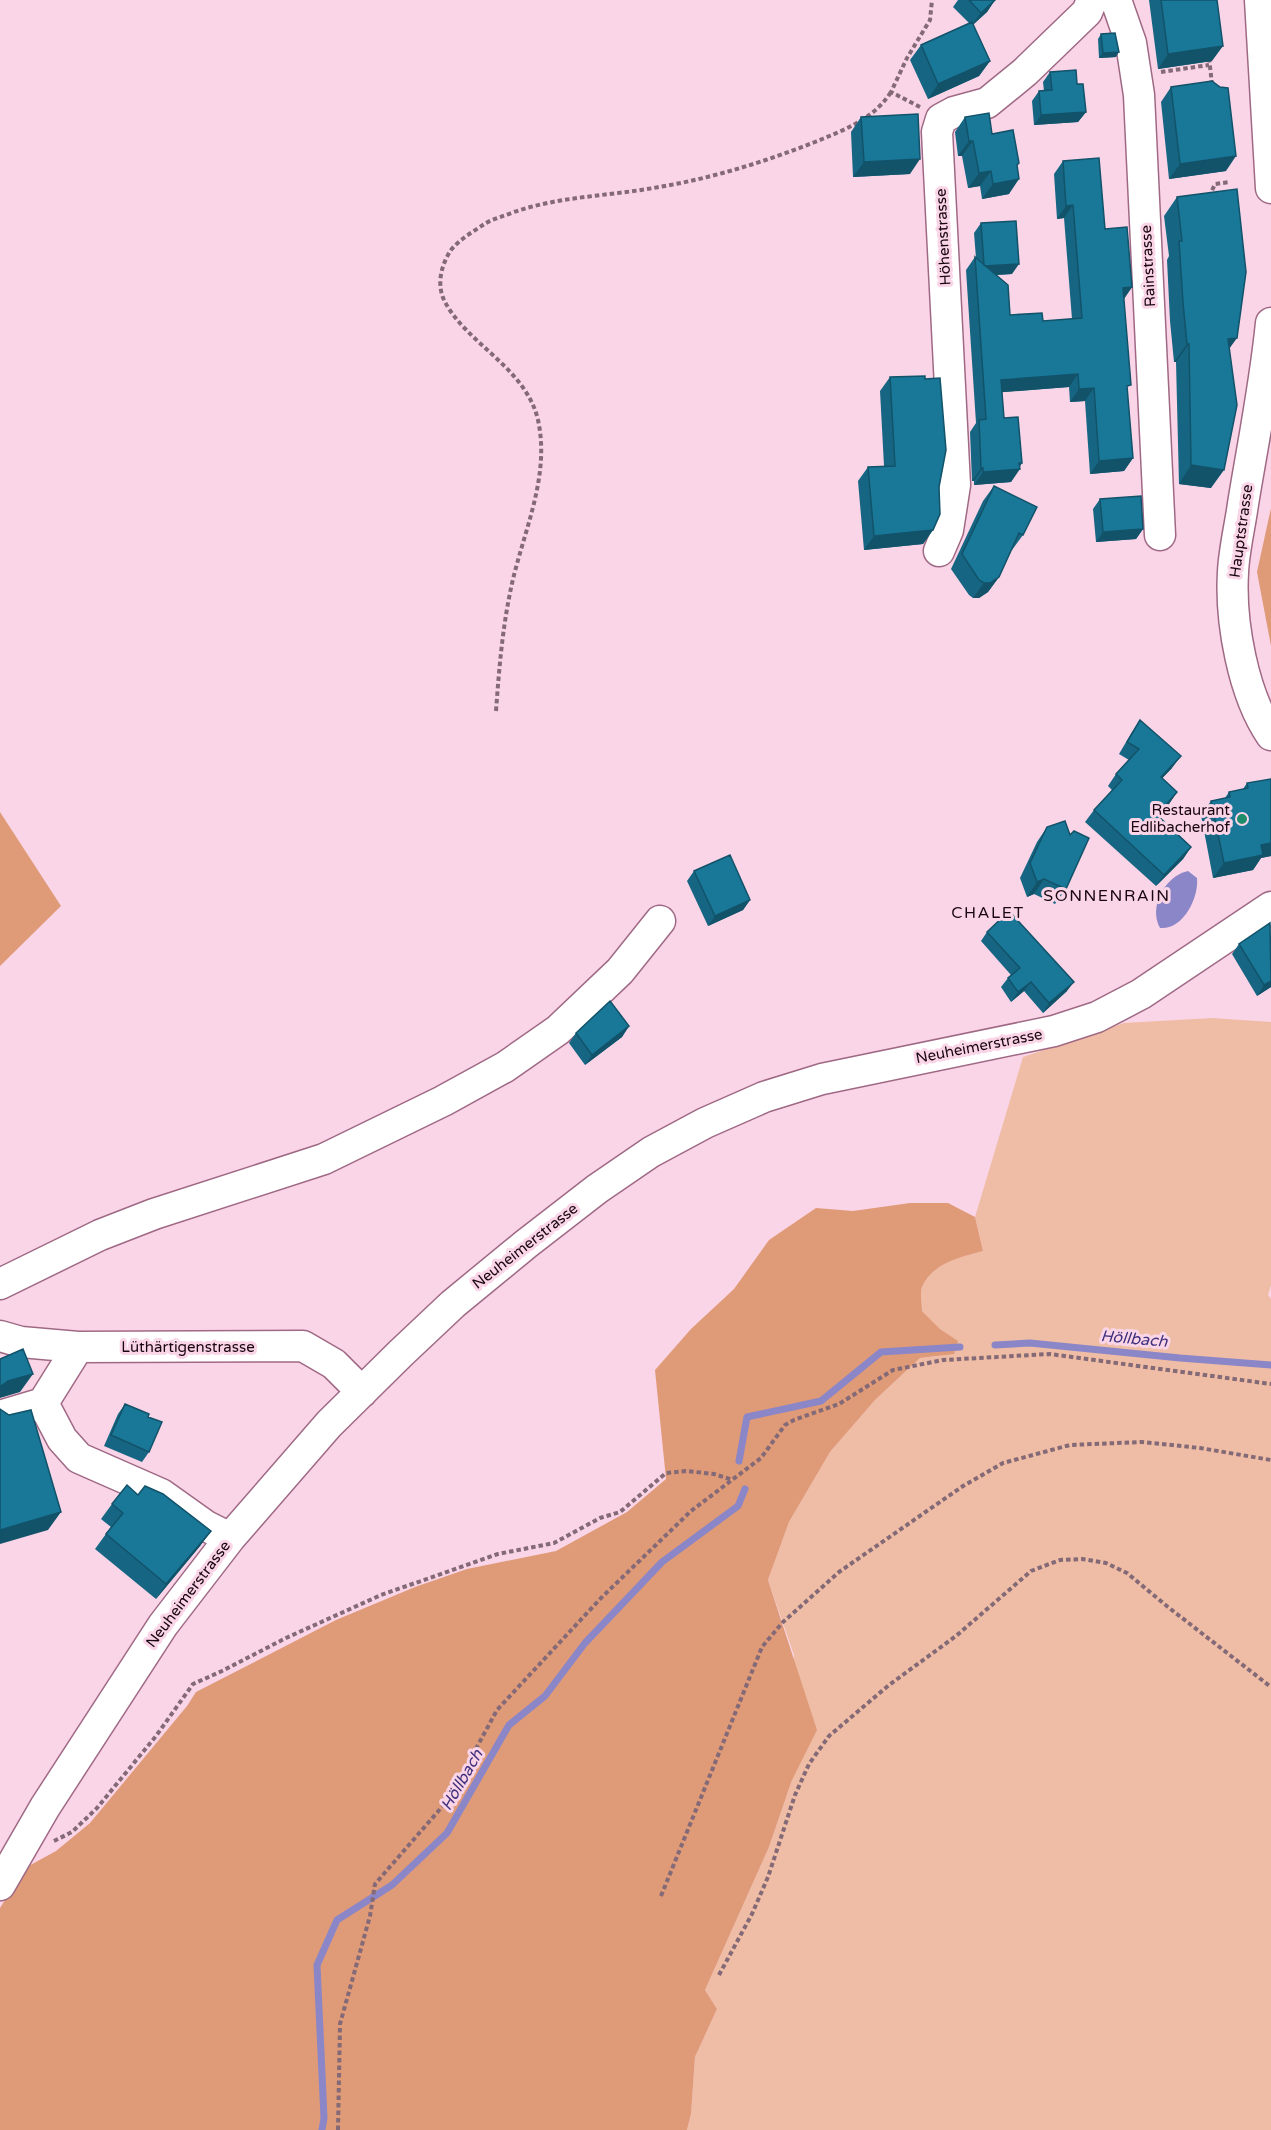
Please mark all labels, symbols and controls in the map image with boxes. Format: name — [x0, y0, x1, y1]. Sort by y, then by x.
street label: Höhenstrasse — [931, 188, 955, 286]
street label: Rainstrasse — [1137, 225, 1159, 307]
street label: Hauptstrasse — [1226, 483, 1256, 579]
place label: Restaurant Edlibacherhof — [1131, 801, 1230, 836]
marker: Restaurant Edlibacherhof — [1235, 812, 1249, 826]
district label: SONNENRAIN — [1043, 886, 1171, 906]
district label: CHALET — [951, 903, 1025, 923]
street label: Neuheimerstrasse — [914, 1025, 1044, 1067]
street label: Neuheimerstrasse — [469, 1199, 581, 1293]
water label: Höllbach — [1100, 1326, 1169, 1352]
street label: Lüthärtigenstrasse — [121, 1338, 255, 1356]
street label: Neuheimerstrasse — [142, 1537, 234, 1651]
water label: Höllbach — [437, 1745, 488, 1814]

